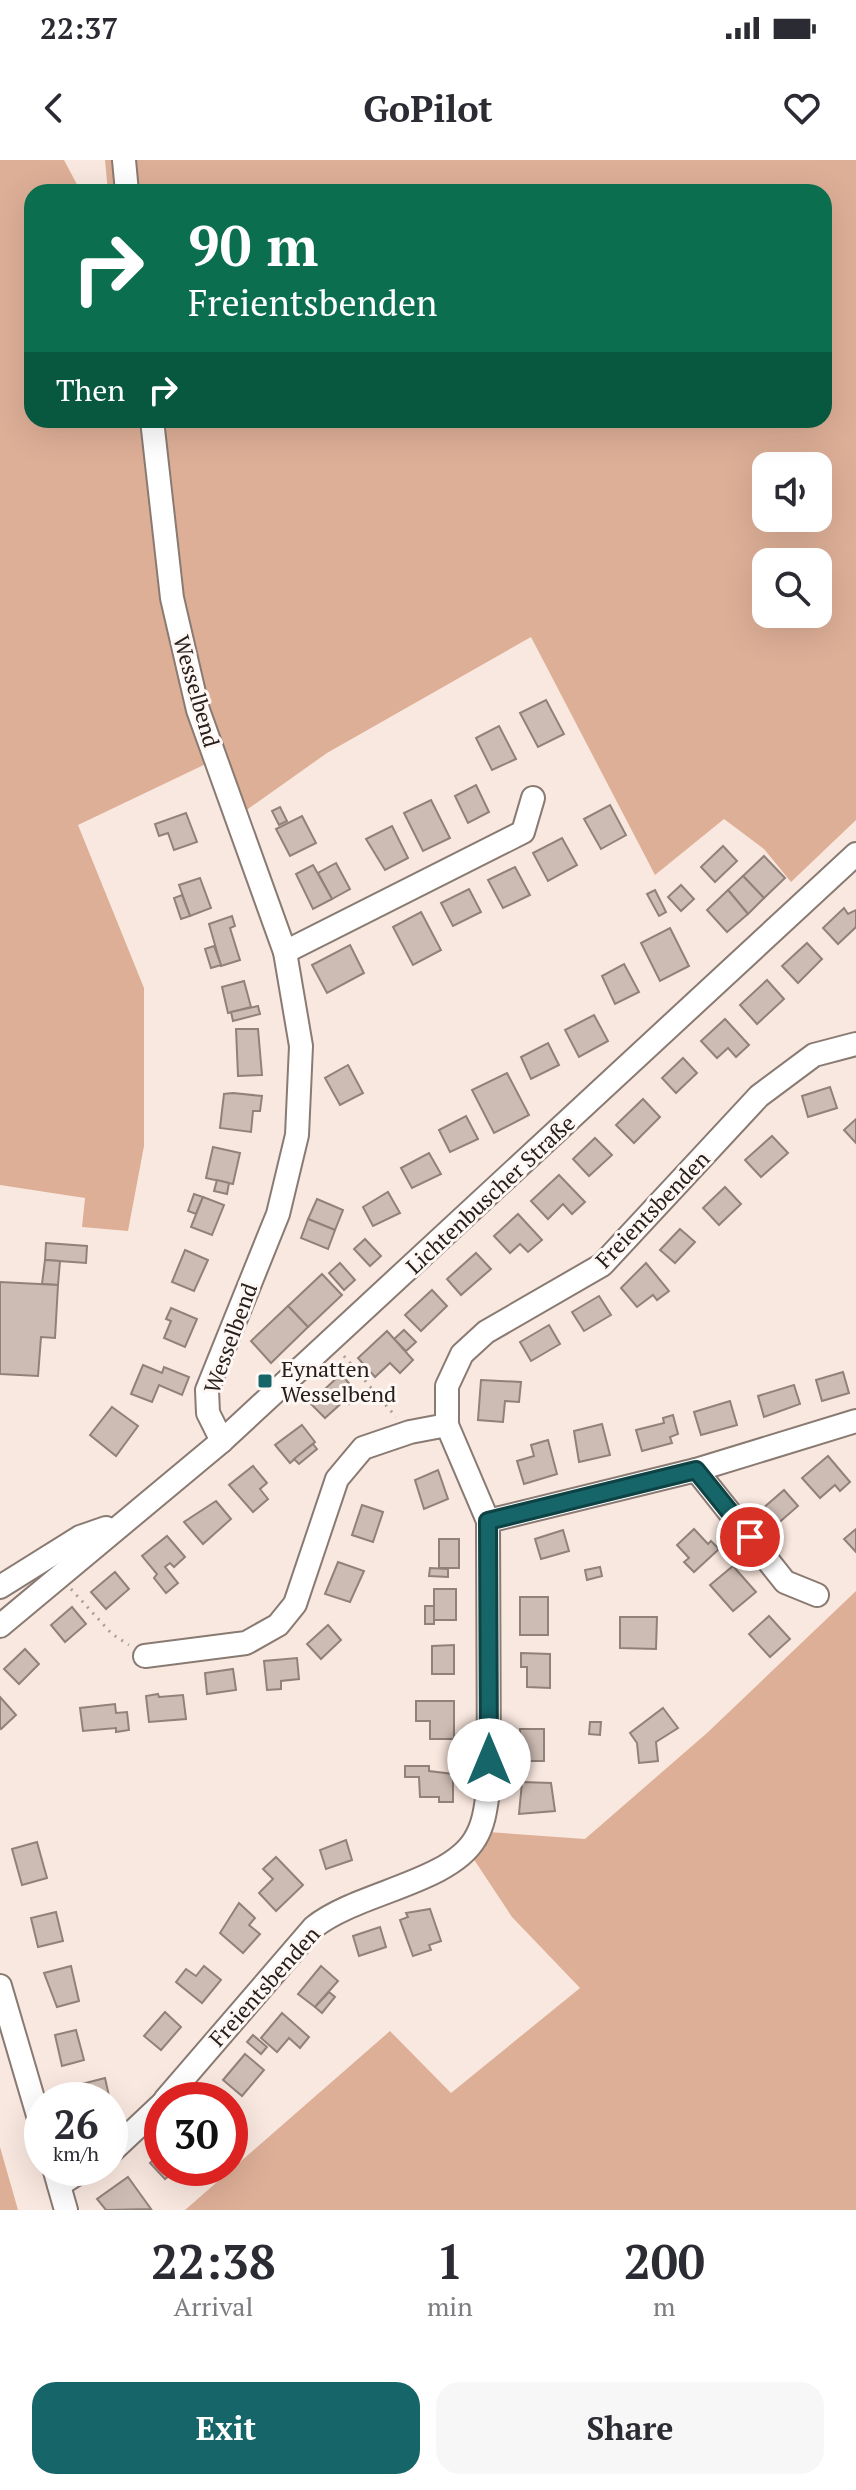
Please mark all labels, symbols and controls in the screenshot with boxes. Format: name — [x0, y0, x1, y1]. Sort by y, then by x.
text: 22:37 — [40, 8, 118, 48]
text: GoPilot — [363, 85, 493, 132]
icon: back — [32, 86, 76, 130]
icon: heart — [780, 86, 824, 130]
text: 90 m — [188, 208, 318, 282]
icon: right — [56, 216, 160, 320]
text: Freientsbenden — [188, 279, 437, 326]
icon: right — [141, 368, 185, 412]
text: Then — [56, 370, 125, 410]
map controls — [752, 452, 832, 628]
button: sound — [752, 452, 832, 532]
button: search — [752, 548, 832, 628]
street label: Wesselbend — [167, 632, 227, 750]
street label: Lichtenbuscher Straße — [399, 1108, 581, 1280]
street label: Freientsbenden — [589, 1144, 715, 1274]
street label: Wesselbend — [197, 1279, 263, 1397]
place label: Eynatten Wesselbend — [281, 1354, 396, 1408]
marker: Eynatten Wesselbend — [256, 1372, 274, 1390]
pin — [716, 1503, 784, 1571]
icon: arrive — [728, 1515, 772, 1559]
position arrow — [447, 1718, 531, 1802]
street label: Freientsbenden — [202, 1920, 326, 2052]
speed limit sign: 30 — [144, 2082, 248, 2186]
text: 26 — [53, 2097, 99, 2150]
text: km/h — [53, 2140, 99, 2167]
text: 22:38 — [151, 2229, 276, 2293]
text: 1 — [436, 2229, 463, 2293]
text: 200 — [624, 2229, 705, 2293]
text: Arrival — [174, 2289, 253, 2323]
text: min — [427, 2289, 473, 2323]
text: m — [653, 2289, 676, 2323]
button: Exit — [32, 2382, 420, 2474]
button: Share — [436, 2382, 824, 2474]

